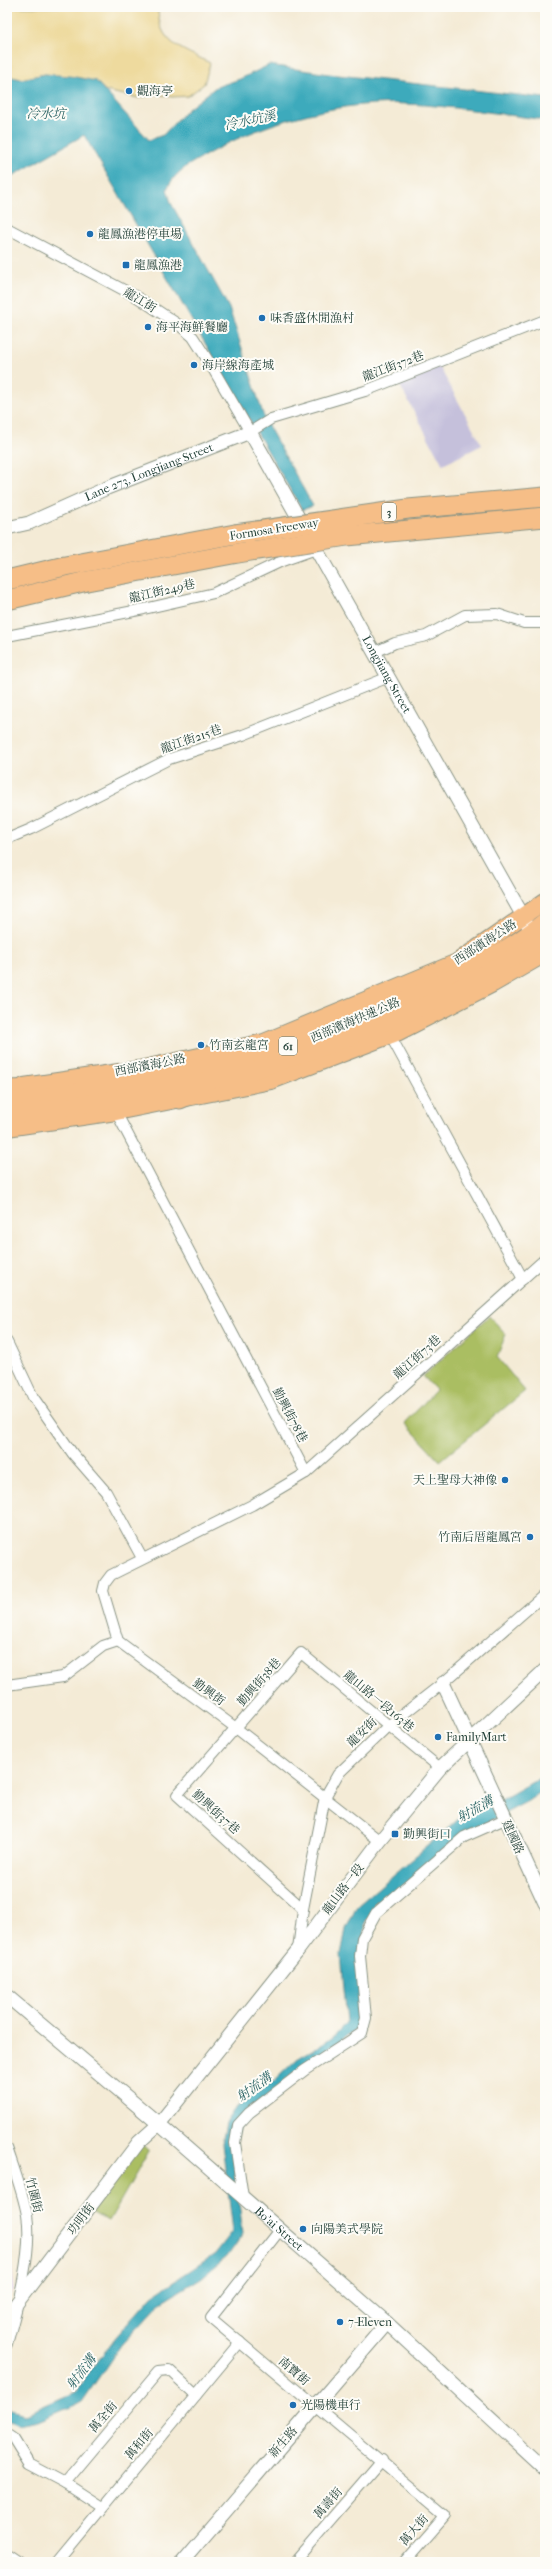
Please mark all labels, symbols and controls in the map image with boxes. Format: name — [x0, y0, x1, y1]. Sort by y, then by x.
place label: 觀海亭 — [137, 84, 173, 98]
marker: 觀海亭 — [124, 86, 134, 96]
water label: 冷水坑 — [26, 106, 67, 121]
water label: 冷水坑溪 — [223, 107, 279, 133]
place label: 龍鳳漁港停車場 — [98, 227, 182, 241]
marker: 龍鳳漁港停車場 — [85, 229, 95, 239]
place label: 龍鳳漁港 — [134, 258, 182, 272]
marker: 龍鳳漁港 — [121, 260, 131, 270]
street label: 龍江街 — [121, 285, 160, 316]
place label: 味香盛休閒漁村 — [270, 311, 354, 325]
marker: 味香盛休閒漁村 — [257, 313, 267, 323]
place label: 海平海鮮餐廳 — [156, 320, 228, 334]
marker: 海平海鮮餐廳 — [143, 322, 153, 332]
street label: 龍江街372巷 — [360, 348, 426, 384]
place label: 海岸線海產城 — [202, 358, 274, 372]
marker: 海岸線海產城 — [189, 360, 199, 370]
street label: Lane 273, Longjiang Street — [83, 440, 216, 504]
road number: 3 — [382, 503, 396, 521]
street label: Formosa Freeway — [229, 515, 320, 543]
street label: 龍江街249巷 — [128, 577, 196, 605]
street label: Longjiang Street — [359, 633, 415, 716]
street label: 龍江街215巷 — [159, 722, 223, 756]
street label: 西部濱海公路 — [451, 917, 519, 967]
street label: 西部濱海快速公路 — [308, 995, 402, 1045]
road number: 61 — [279, 1037, 297, 1055]
place label: 竹南玄龍宮 — [209, 1038, 269, 1052]
marker: 竹南玄龍宮 — [196, 1040, 206, 1050]
street label: 西部濱海公路 — [113, 1051, 187, 1079]
street label: 龍江街73巷 — [390, 1332, 444, 1382]
street label: 勤興街78巷 — [270, 1385, 310, 1445]
place label: 天上聖母大神像 — [413, 1473, 497, 1487]
marker: 天上聖母大神像 — [500, 1475, 510, 1485]
place label: 竹南后厝龍鳳宮 — [438, 1530, 522, 1544]
marker: 竹南后厝龍鳳宮 — [525, 1532, 535, 1542]
street label: 勤興街38巷 — [234, 1655, 284, 1709]
street label: 龍山路一段163巷 — [341, 1667, 417, 1735]
street label: 勤興街 — [190, 1676, 228, 1709]
street label: 龍安街 — [344, 1714, 381, 1750]
place label: FamilyMart — [446, 1730, 507, 1744]
marker: FamilyMart — [433, 1732, 443, 1742]
street label: 勤興街37巷 — [189, 1787, 243, 1837]
water label: 射流溝 — [454, 1792, 497, 1825]
street label: 建國路 — [499, 1818, 527, 1856]
place label: 勤興街口 — [403, 1827, 451, 1841]
marker: 勤興街口 — [390, 1829, 400, 1839]
street label: 龍山路一段 — [319, 1861, 367, 1917]
water label: 射流溝 — [234, 2068, 276, 2105]
street label: 竹圍街 — [23, 2176, 45, 2215]
street label: 功明街 — [65, 2200, 98, 2238]
street label: Bo'ai Street — [252, 2204, 307, 2254]
place label: 向陽美式學院 — [311, 2222, 383, 2236]
marker: 向陽美式學院 — [298, 2224, 308, 2234]
place label: 7-Eleven — [348, 2315, 392, 2329]
marker: 7-Eleven — [335, 2317, 345, 2327]
water label: 射流溝 — [63, 2350, 100, 2392]
street label: 南寶街 — [276, 2354, 313, 2389]
street label: 萬全街 — [86, 2398, 121, 2435]
place label: 光陽機車行 — [301, 2398, 361, 2412]
marker: 光陽機車行 — [288, 2400, 298, 2410]
street label: 新生路 — [266, 2424, 300, 2460]
street label: 萬和街 — [122, 2425, 157, 2462]
street label: 萬壽街 — [311, 2484, 346, 2521]
street label: 萬大街 — [397, 2511, 432, 2548]

